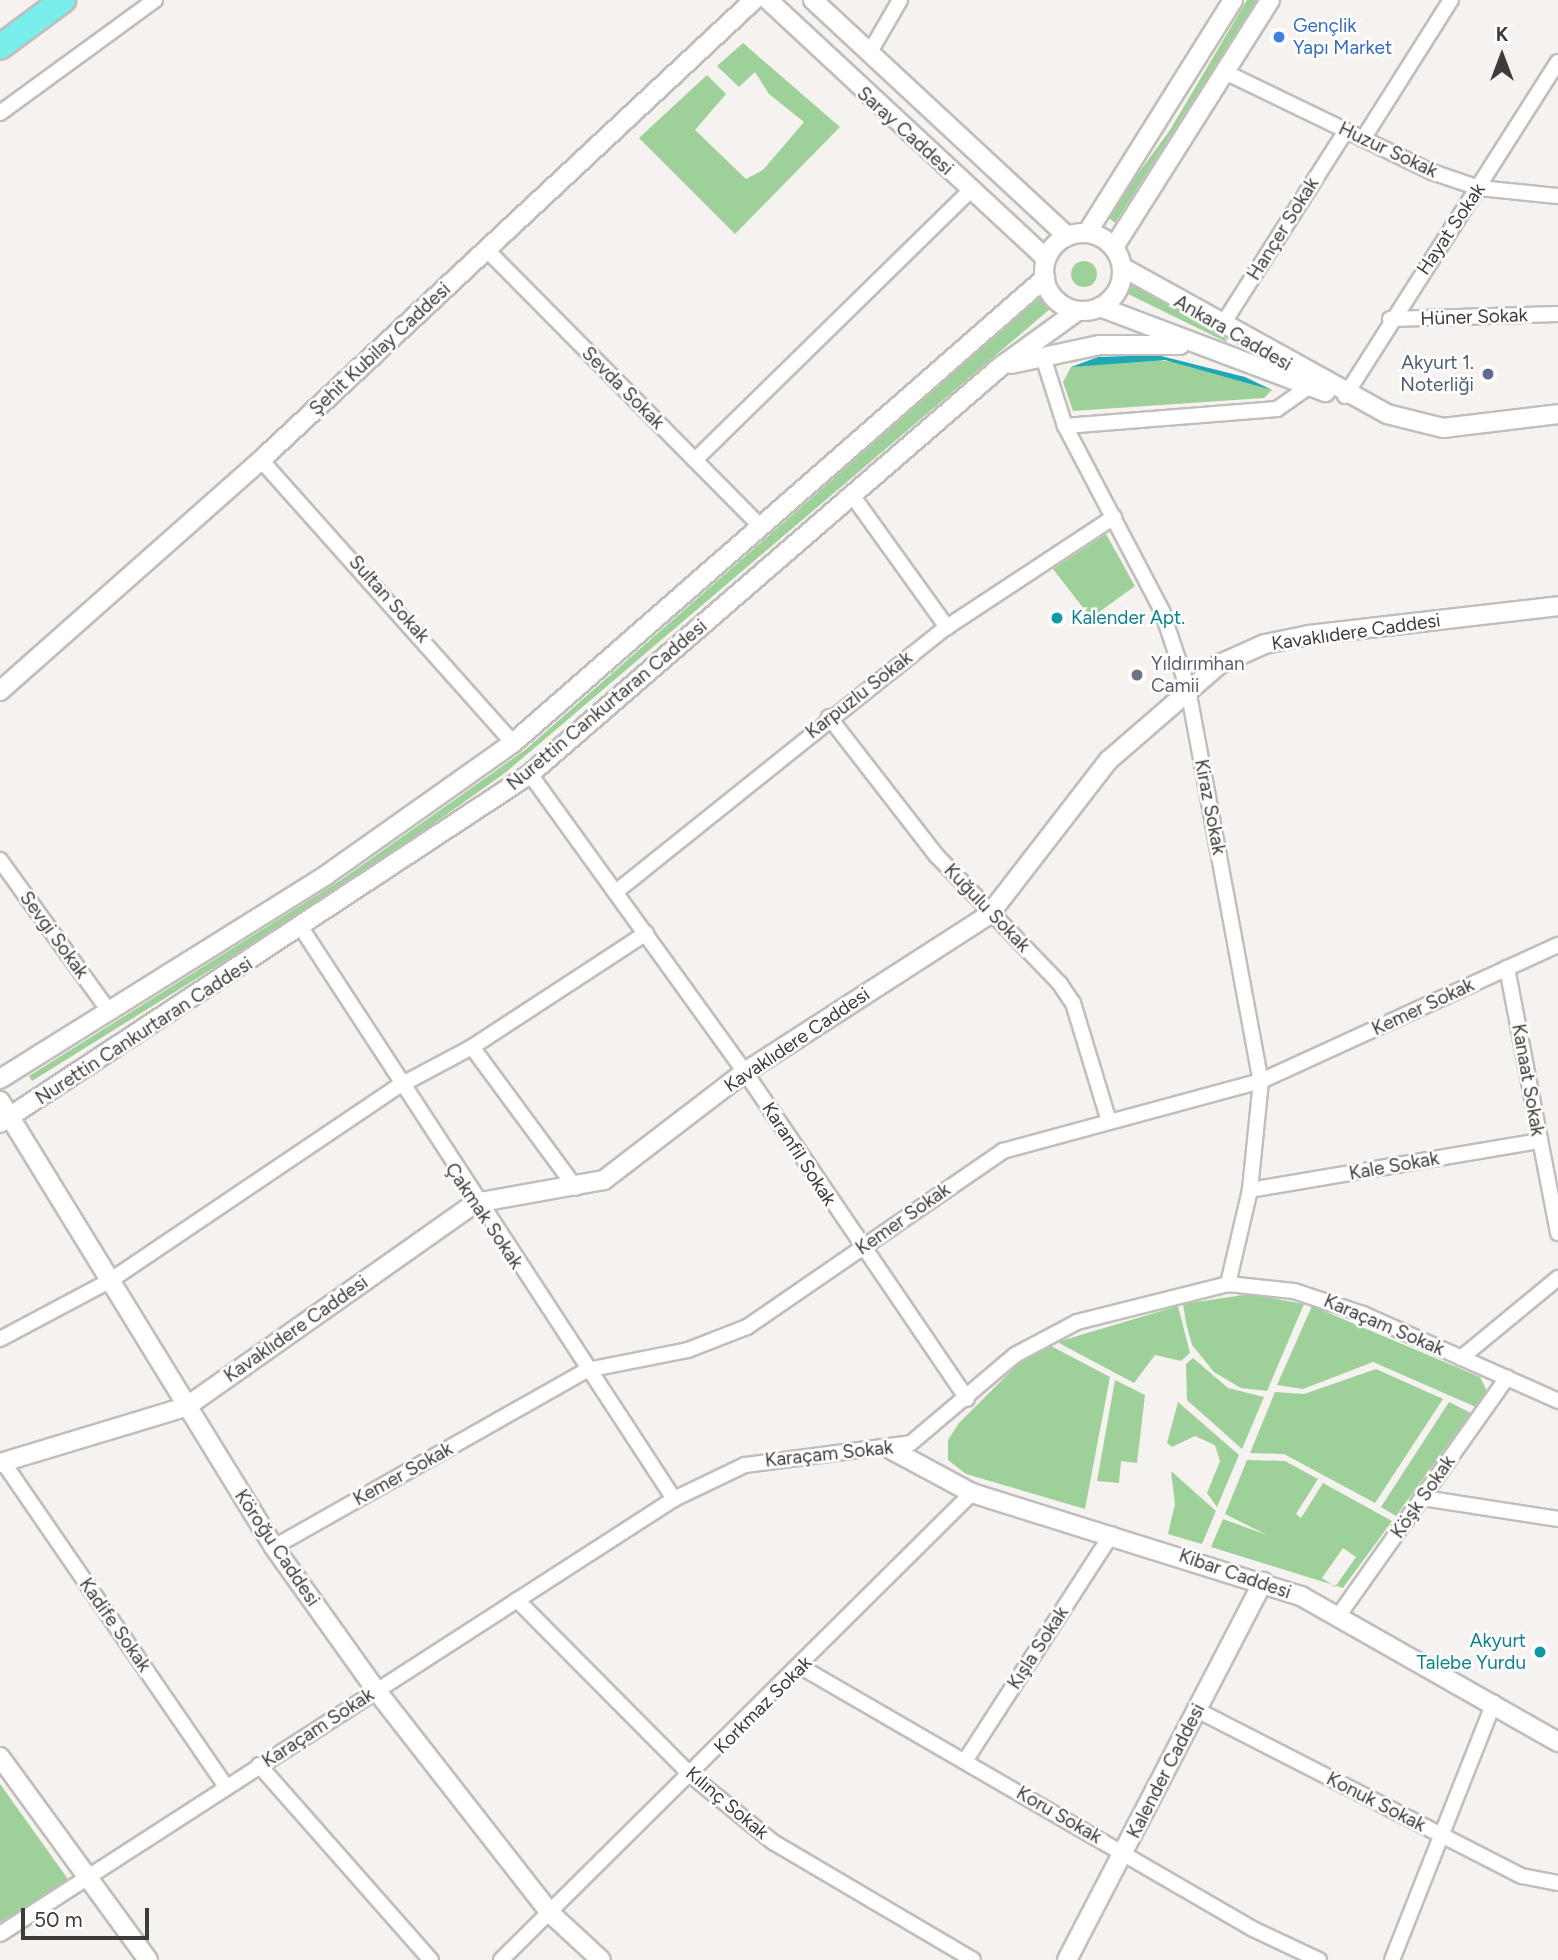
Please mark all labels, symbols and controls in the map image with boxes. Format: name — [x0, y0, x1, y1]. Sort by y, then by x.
place label: Gençlik Yapı Market — [1293, 15, 1392, 59]
north arrow — [1467, 21, 1537, 91]
text: K — [1496, 23, 1508, 46]
marker: Gençlik Yapı Market — [1271, 29, 1287, 45]
street label: Saray Caddesi — [852, 82, 958, 180]
street label: Huzur Sokak — [1335, 117, 1441, 183]
street label: Hançer Sokak — [1242, 173, 1324, 285]
street label: Hayat Sokak — [1412, 179, 1490, 279]
street label: Şehit Kubilay Caddesi — [305, 278, 455, 420]
street label: Ankara Caddesi — [1170, 290, 1296, 376]
street label: Hüner Sokak — [1420, 304, 1528, 330]
street label: Sevda Sokak — [577, 342, 669, 434]
place label: Akyurt 1. Noterliği — [1400, 352, 1474, 396]
marker: Akyurt 1. Noterliği — [1480, 366, 1496, 382]
street label: Sultan Sokak — [344, 551, 434, 647]
place label: Kalender Apt. — [1071, 607, 1185, 629]
street label: Kavaklıdere Caddesi — [1270, 609, 1442, 655]
marker: Kalender Apt. — [1049, 610, 1065, 626]
street label: Nurettin Cankurtaran Caddesi — [502, 615, 712, 795]
street label: Karpuzlu Sokak — [801, 646, 917, 744]
place label: Yıldırımhan Camii — [1151, 653, 1244, 697]
marker: Yıldırımhan Camii — [1129, 667, 1145, 683]
street label: Kiraz Sokak — [1190, 757, 1230, 857]
street label: Kuğulu Sokak — [939, 859, 1035, 957]
street label: Sevgi Sokak — [15, 887, 93, 983]
street label: Nurettin Cankurtaran Caddesi — [31, 952, 257, 1110]
street label: Kemer Sokak — [1368, 973, 1478, 1041]
street label: Kavaklıdere Caddesi — [720, 983, 874, 1097]
street label: Kanaat Sokak — [1507, 1022, 1549, 1138]
street label: Karanfil Sokak — [757, 1098, 841, 1210]
street label: Kale Sokak — [1347, 1147, 1441, 1185]
street label: Çakmak Sokak — [440, 1159, 528, 1273]
street label: Kemer Sokak — [851, 1178, 955, 1260]
street label: Kavaklıdere Caddesi — [220, 1271, 372, 1387]
street label: Karaçam Sokak — [1320, 1289, 1448, 1361]
street label: Karaçam Sokak — [764, 1436, 894, 1472]
street label: Kemer Sokak — [349, 1437, 457, 1511]
street label: Köşk Sokak — [1386, 1451, 1460, 1543]
street label: Köroğu Caddesi — [230, 1485, 324, 1611]
street label: Kibar Caddesi — [1176, 1544, 1294, 1604]
street label: Kadife Sokak — [74, 1574, 156, 1676]
street label: Kışla Sokak — [1003, 1602, 1073, 1694]
place label: Akyurt Talebe Yurdu — [1417, 1630, 1526, 1674]
marker: Akyurt Talebe Yurdu — [1532, 1644, 1548, 1660]
street label: Korkmaz Sokak — [709, 1651, 817, 1759]
street label: Karaçam Sokak — [258, 1683, 378, 1773]
street label: Kalender Caddesi — [1122, 1700, 1210, 1842]
street label: Kılınç Sokak — [681, 1762, 773, 1844]
street label: Konuk Sokak — [1323, 1767, 1429, 1837]
street label: Koru Sokak — [1012, 1781, 1106, 1849]
scale bar — [24, 1894, 152, 1938]
text: 50 m — [34, 1907, 83, 1932]

